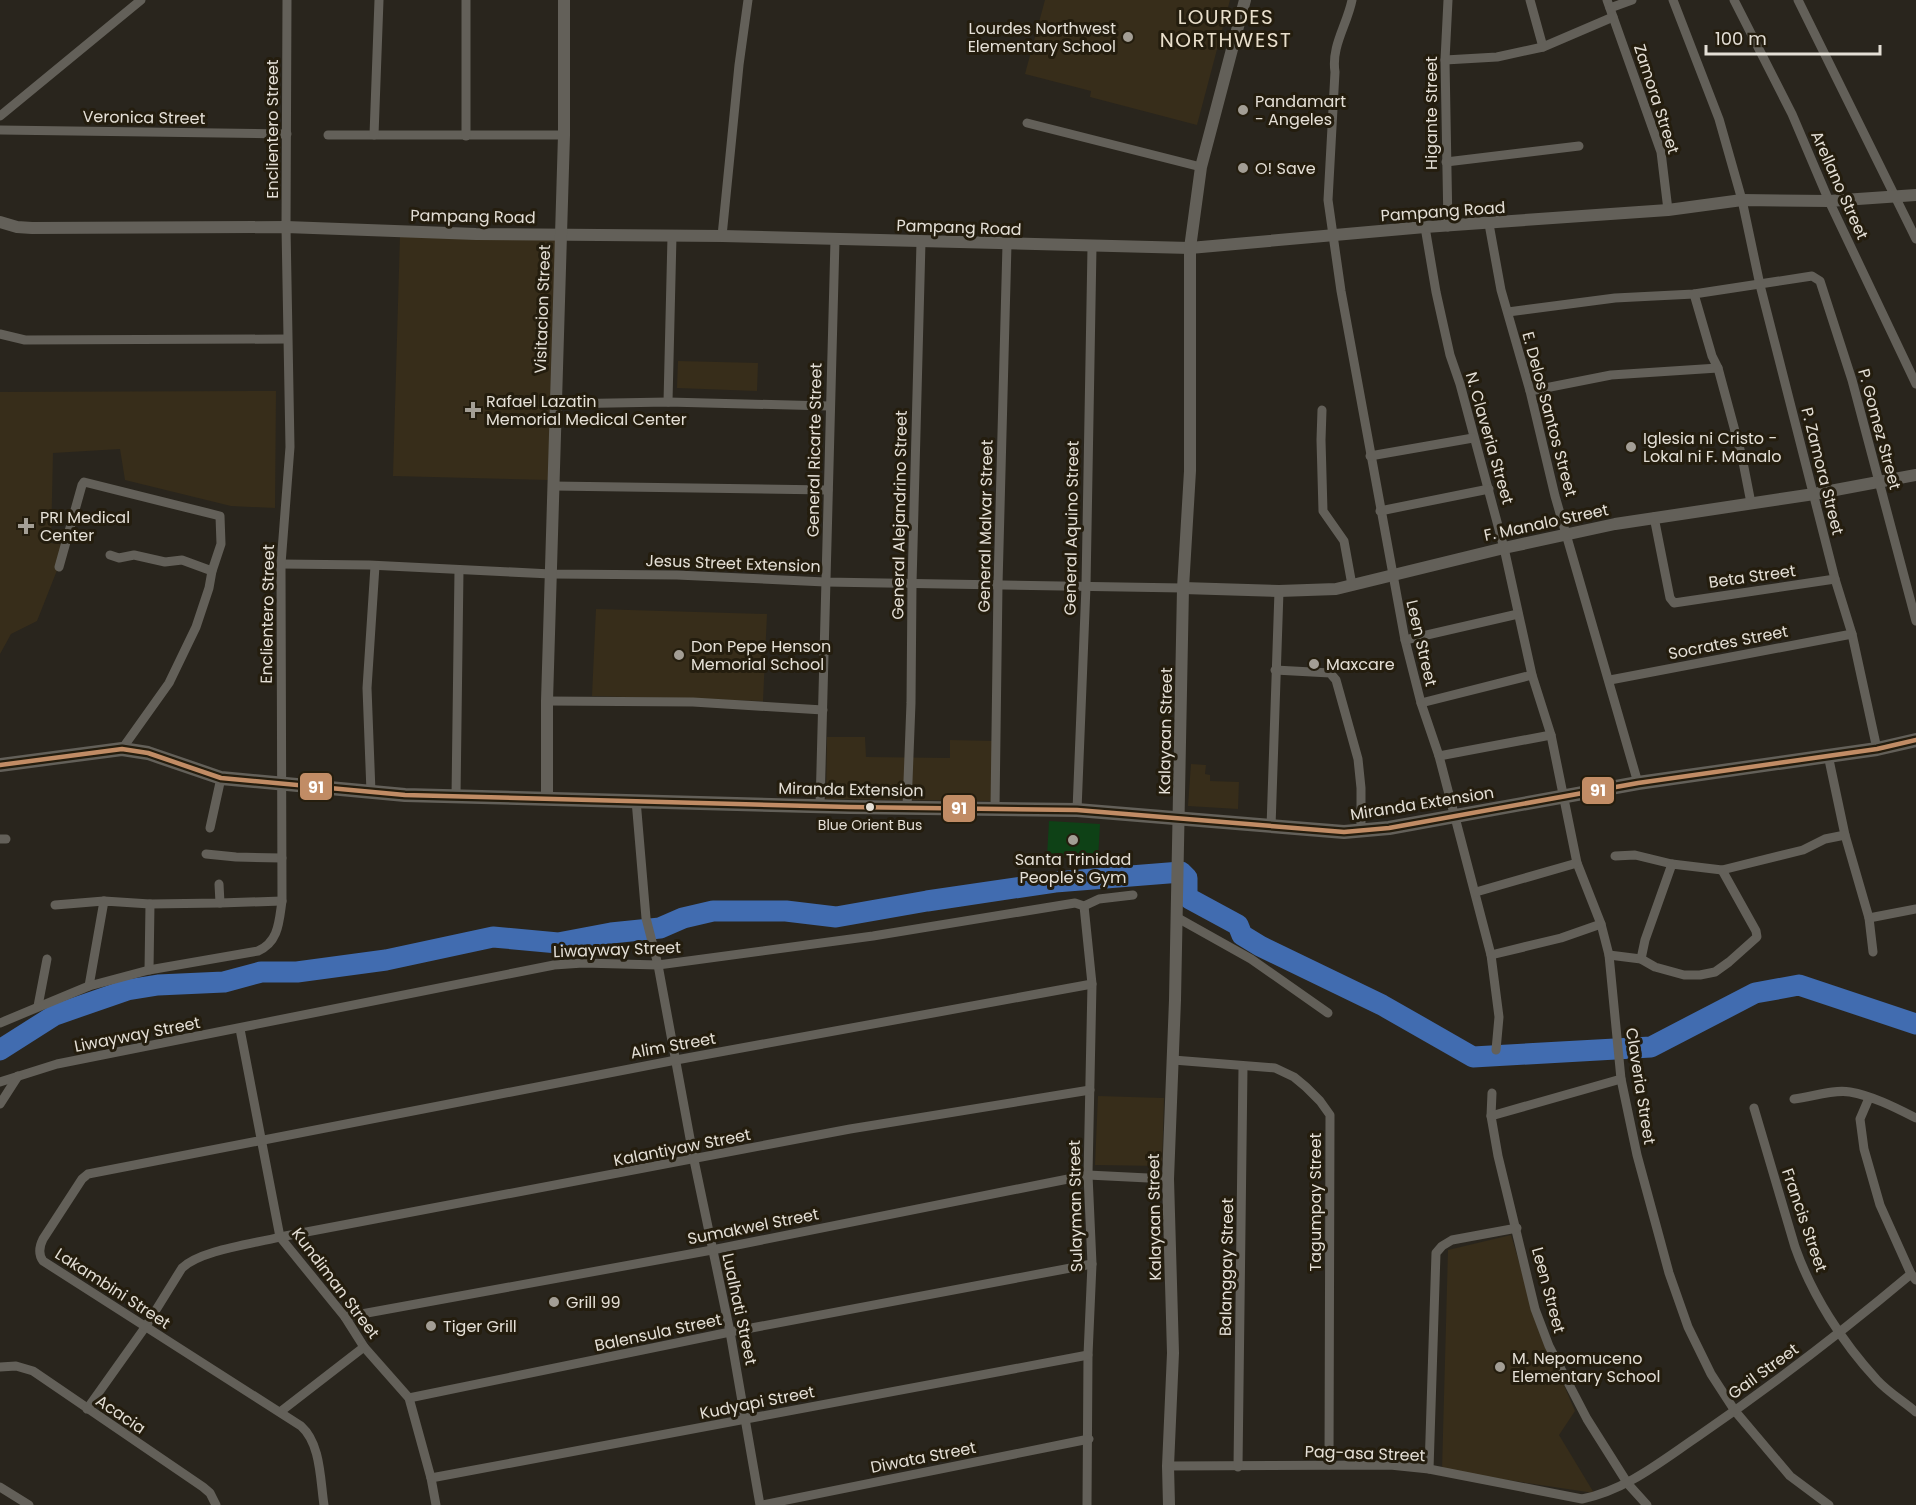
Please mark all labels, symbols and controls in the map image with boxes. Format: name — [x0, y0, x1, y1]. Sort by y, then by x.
district label: LOURDES NORTHWEST — [1160, 3, 1292, 54]
place label: Lourdes Northwest Elementary School — [968, 17, 1116, 58]
scale bar — [1706, 18, 1880, 56]
text: 100 m — [1715, 26, 1767, 51]
marker: Lourdes Northwest Elementary School — [1121, 30, 1135, 44]
street label: Zamora Street — [1628, 41, 1685, 157]
street label: Higante Street — [1420, 56, 1443, 170]
street label: Enclientero Street — [261, 59, 284, 199]
place label: Pandamart - Angeles — [1255, 90, 1346, 131]
marker: Pandamart - Angeles — [1236, 103, 1250, 117]
street label: Veronica Street — [82, 105, 206, 130]
street label: Arellano Street — [1805, 127, 1874, 243]
place label: O! Save — [1255, 157, 1316, 180]
marker: O! Save — [1236, 161, 1250, 175]
street label: Pampang Road — [1380, 196, 1506, 227]
street label: Pampang Road — [410, 204, 536, 229]
street label: Pampang Road — [896, 214, 1022, 241]
street label: Visitacion Street — [529, 244, 556, 374]
street label: E. Delos Santos Street — [1516, 329, 1583, 499]
street label: General Ricarte Street — [801, 362, 828, 537]
street label: P. Gomez Street — [1852, 366, 1907, 492]
street label: N. Claveria Street — [1460, 369, 1519, 507]
place label: Rafael Lazatin Memorial Medical Center — [486, 390, 687, 431]
marker: Rafael Lazatin Memorial Medical Center — [464, 401, 482, 419]
street label: P. Zamora Street — [1796, 405, 1850, 538]
street label: General Alejandrino Street — [886, 410, 913, 620]
place label: Iglesia ni Cristo - Lokal ni F. Manalo — [1643, 427, 1781, 468]
street label: General Malvar Street — [972, 439, 999, 613]
street label: General Aquino Street — [1058, 440, 1085, 616]
marker: Iglesia ni Cristo - Lokal ni F. Manalo — [1624, 440, 1638, 454]
street label: F. Manalo Street — [1482, 498, 1611, 547]
place label: PRI Medical Center — [40, 506, 130, 547]
marker: PRI Medical Center — [17, 517, 35, 535]
street label: Enclientero Street — [255, 544, 280, 684]
street label: Jesus Street Extension — [645, 549, 821, 578]
street label: Beta Street — [1707, 559, 1797, 594]
street label: Leen Street — [1400, 598, 1443, 689]
street label: Socrates Street — [1666, 620, 1790, 665]
place label: Don Pepe Henson Memorial School — [691, 635, 831, 676]
marker: Don Pepe Henson Memorial School — [672, 648, 686, 662]
place label: Maxcare — [1326, 653, 1395, 676]
marker: Maxcare — [1307, 657, 1321, 671]
street label: Kalayaan Street — [1153, 667, 1178, 795]
line badge: 91 — [299, 772, 333, 801]
text: 91 — [308, 776, 324, 799]
line badge: 91 — [1581, 776, 1615, 805]
street label: Miranda Extension — [778, 777, 924, 802]
text: 91 — [1590, 779, 1606, 802]
street label: Miranda Extension — [1349, 781, 1496, 826]
line badge: 91 — [942, 794, 976, 823]
text: 91 — [951, 797, 967, 820]
marker: Blue Orient Bus — [864, 801, 876, 813]
place label: Blue Orient Bus — [818, 815, 922, 835]
marker: Santa Trinidad People's Gym — [1066, 833, 1080, 847]
place label: Santa Trinidad People's Gym — [1015, 848, 1131, 889]
street label: Liwayway Street — [553, 936, 681, 963]
street label: Liwayway Street — [72, 1011, 202, 1058]
street label: Claveria Street — [1620, 1026, 1661, 1146]
street label: Alim Street — [629, 1027, 718, 1064]
street label: Kalantiyaw Street — [612, 1123, 753, 1172]
street label: Tagumpay Street — [1304, 1132, 1327, 1271]
street label: Sulayman Street — [1063, 1140, 1088, 1272]
street label: Kalayaan Street — [1142, 1153, 1167, 1281]
street label: Francis Street — [1776, 1165, 1833, 1275]
street label: Balanggay Street — [1214, 1198, 1239, 1336]
street label: Sumakwel Street — [685, 1202, 821, 1250]
street label: Kundiman Street — [286, 1223, 385, 1344]
street label: Lakambini Street — [51, 1242, 175, 1334]
street label: Leen Street — [1526, 1245, 1571, 1336]
street label: Lualhati Street — [716, 1251, 763, 1367]
place label: Grill 99 — [566, 1291, 621, 1314]
marker: Grill 99 — [547, 1295, 561, 1309]
street label: Balensula Street — [593, 1308, 724, 1357]
place label: Tiger Grill — [443, 1315, 517, 1338]
marker: Tiger Grill — [424, 1319, 438, 1333]
street label: Gail Street — [1723, 1338, 1803, 1405]
place label: M. Nepomuceno Elementary School — [1512, 1347, 1660, 1388]
marker: M. Nepomuceno Elementary School — [1493, 1360, 1507, 1374]
street label: Kudyapi Street — [698, 1380, 817, 1425]
street label: Acacia — [91, 1389, 150, 1440]
street label: Diwata Street — [868, 1436, 978, 1479]
street label: Pag-asa Street — [1304, 1440, 1426, 1467]

